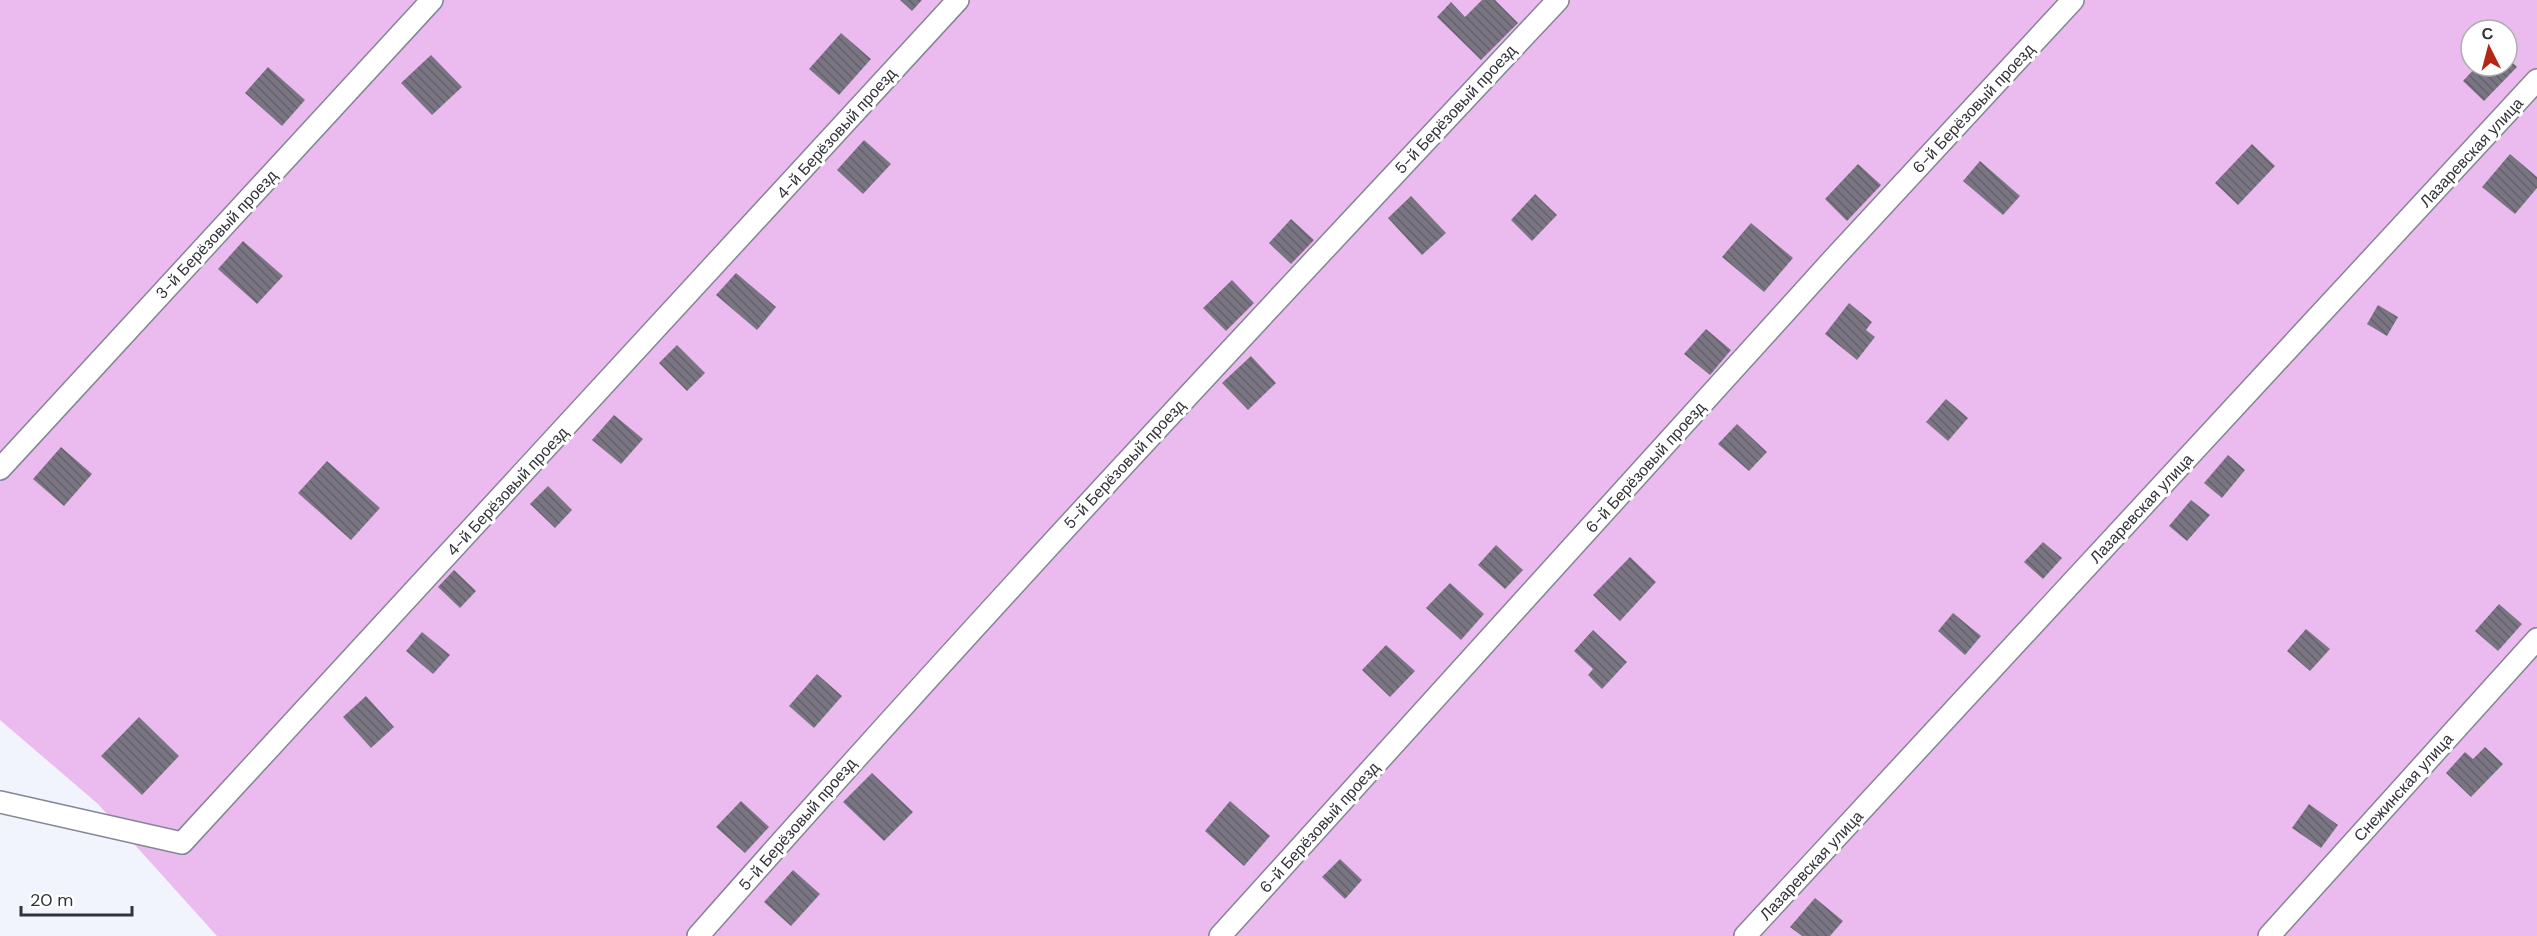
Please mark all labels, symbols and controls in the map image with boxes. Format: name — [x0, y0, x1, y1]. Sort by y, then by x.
north arrow — [2459, 18, 2519, 78]
text: С — [2481, 22, 2495, 45]
street label: 6-й Берёзовый проезд — [1908, 39, 2039, 178]
street label: 5-й Берёзовый проезд — [1390, 40, 1521, 178]
street label: 4-й Берёзовый проезд — [772, 63, 901, 203]
street label: Лазаревская улица — [2415, 93, 2528, 212]
street label: 3-й Берёзовый проезд — [151, 165, 282, 303]
street label: 5-й Берёзовый проезд — [1059, 395, 1190, 533]
street label: 6-й Берёзовый проезд — [1581, 397, 1710, 537]
street label: 4-й Берёзовый проезд — [442, 422, 573, 560]
street label: Лазаревская улица — [2085, 449, 2198, 568]
street label: Снежинская улица — [2349, 729, 2458, 846]
street label: 5-й Берёзовый проезд — [734, 753, 861, 895]
street label: 6-й Берёзовый проезд — [1255, 757, 1384, 897]
street label: Лазаревская улица — [1755, 806, 1868, 925]
scale bar — [21, 879, 132, 917]
text: 20 m — [30, 888, 73, 912]

